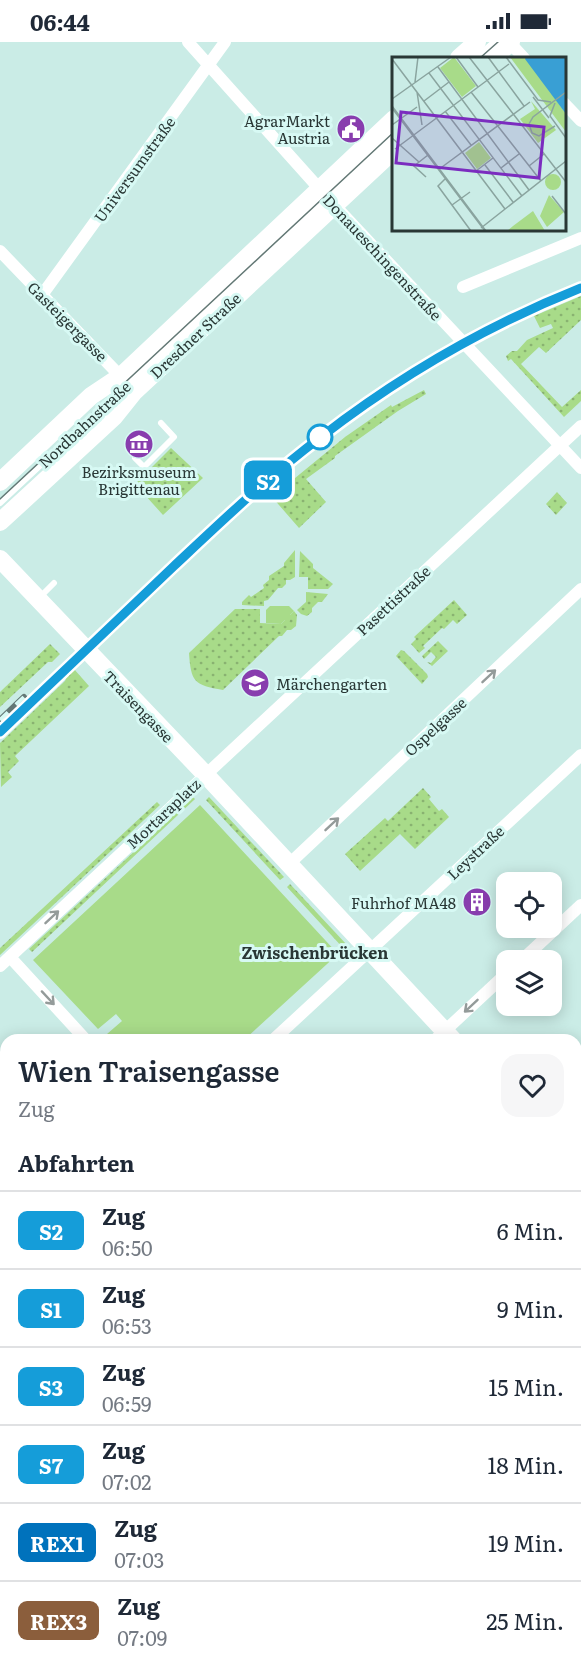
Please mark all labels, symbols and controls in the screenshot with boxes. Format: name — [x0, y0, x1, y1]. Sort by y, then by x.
text: 06:44 — [30, 5, 90, 38]
inset map — [392, 57, 566, 231]
place label: AgrarMarkt Austria — [244, 109, 331, 149]
street label: Universumstraße — [88, 111, 180, 227]
public building icon: AgrarMarkt Austria — [335, 113, 367, 145]
street label: Donaueschingenstraße — [318, 189, 448, 325]
street label: Gasteigergasse — [23, 276, 113, 366]
street label: Dresdner Straße — [144, 287, 246, 383]
street label: Nordbahnstraße — [33, 375, 135, 473]
unlabelled marker — [307, 424, 333, 450]
museum icon: Bezirksmuseum Brigittenau — [123, 428, 155, 460]
place label: Bezirksmuseum Brigittenau — [82, 460, 197, 500]
line badge: S2 — [241, 460, 295, 500]
text: S2 — [256, 465, 280, 496]
street label: Pasettistraße — [351, 559, 435, 640]
street label: Traisengasse — [99, 665, 180, 747]
school or university icon: Märchengarten — [239, 667, 271, 699]
one-way arrow — [481, 669, 496, 683]
place label: Märchengarten — [276, 672, 387, 695]
street label: Ospelgasse — [399, 691, 471, 761]
street label: Mortaraplatz — [121, 772, 205, 854]
one-way arrow — [324, 817, 339, 831]
street label: Leystraße — [441, 819, 509, 885]
map controls — [496, 872, 562, 1016]
button: locate — [496, 872, 562, 938]
building icon: Fuhrhof MA48 — [461, 886, 493, 918]
place label: Fuhrhof MA48 — [351, 891, 456, 914]
one-way arrow — [45, 910, 60, 924]
district label: Zwischenbrücken — [242, 940, 388, 964]
button: layers — [496, 950, 562, 1016]
one-way arrow — [41, 990, 55, 1005]
one-way arrow — [464, 999, 479, 1013]
text: Wien Traisengasse — [18, 1049, 280, 1091]
button: heart — [501, 1054, 564, 1117]
text: Zug — [18, 1093, 55, 1123]
text: Abfahrten — [18, 1146, 135, 1179]
text: Zug — [102, 1199, 145, 1232]
text: 6 Min. — [497, 1214, 564, 1247]
text: S2 — [39, 1215, 63, 1246]
text: 06:50 — [102, 1232, 153, 1262]
text: Zug — [102, 1277, 145, 1310]
text: 9 Min. — [497, 1292, 564, 1325]
text: S1 — [40, 1293, 62, 1324]
text: 06:53 — [102, 1310, 152, 1340]
text: Zug — [102, 1355, 145, 1388]
text: 15 Min. — [488, 1370, 564, 1403]
text: S3 — [39, 1371, 63, 1402]
text: 06:59 — [102, 1388, 152, 1418]
text: Zug — [102, 1433, 145, 1466]
text: 18 Min. — [487, 1448, 564, 1481]
text: S7 — [39, 1449, 63, 1480]
text: 07:02 — [102, 1466, 151, 1496]
text: Zug — [114, 1511, 157, 1544]
text: 19 Min. — [488, 1526, 564, 1559]
text: REX1 — [30, 1527, 84, 1558]
text: 07:03 — [114, 1544, 164, 1574]
text: Zug — [117, 1589, 160, 1622]
text: 25 Min. — [486, 1604, 564, 1637]
text: REX3 — [30, 1605, 87, 1636]
text: 07:09 — [117, 1622, 167, 1652]

